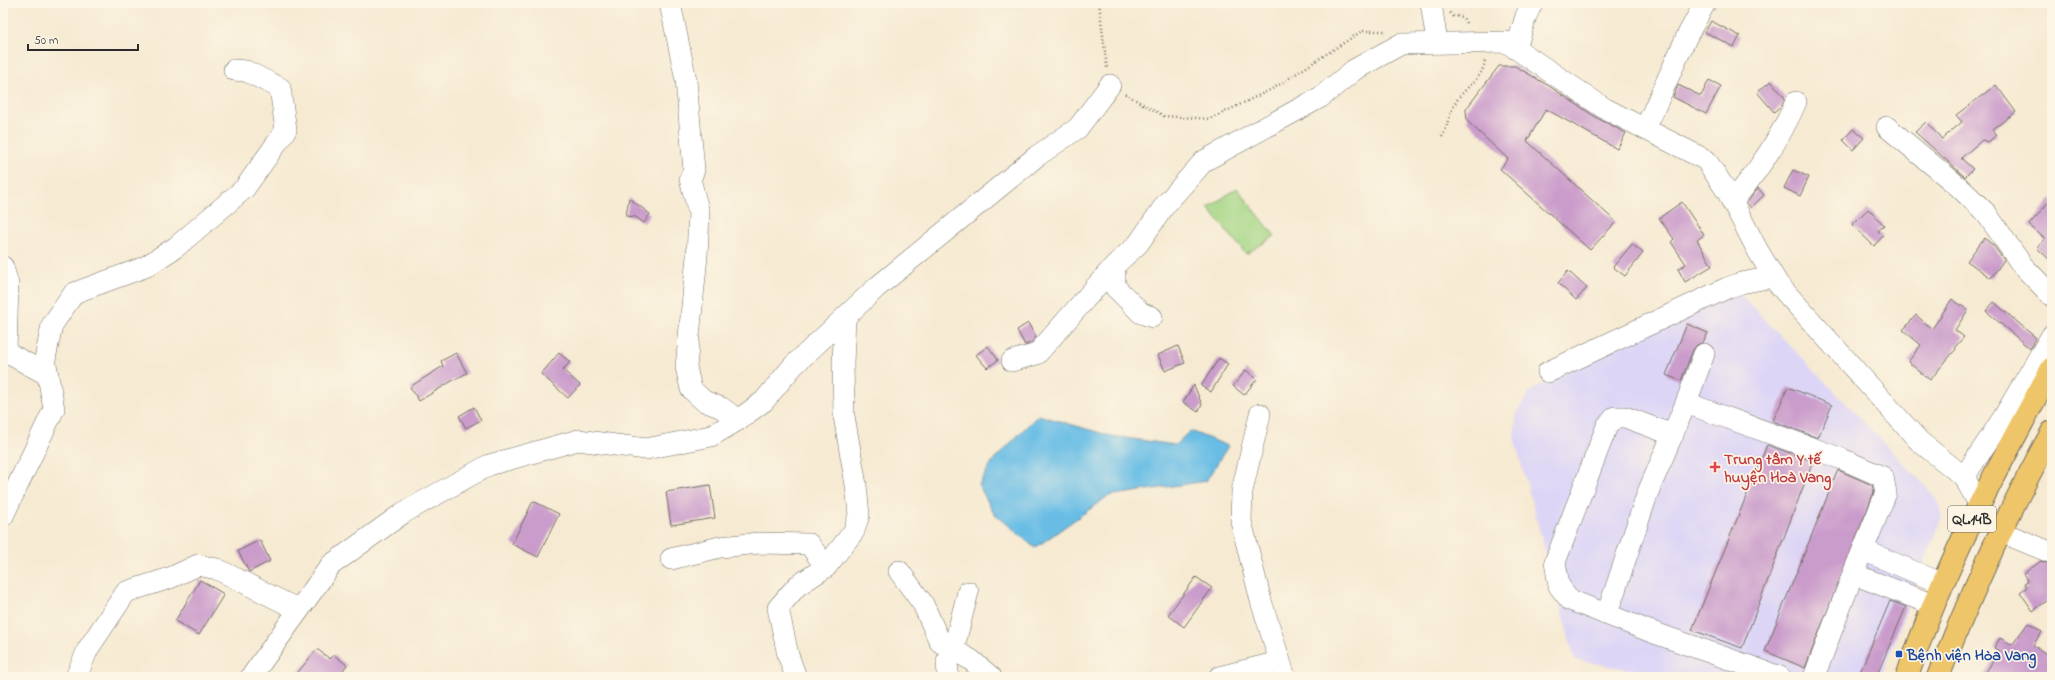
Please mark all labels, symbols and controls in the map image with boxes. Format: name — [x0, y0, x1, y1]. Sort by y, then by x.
scale bar — [28, 26, 138, 52]
text: 50 m — [34, 32, 58, 50]
place label: Trung tâm Y tế huyện Hoà Vang — [1724, 448, 1831, 491]
marker: Trung tâm Y tế huyện Hoà Vang — [1709, 461, 1721, 473]
road number: QL.14B — [1948, 506, 1996, 532]
place label: Bệnh viện Hòa Vang — [1906, 644, 2036, 669]
marker: Bệnh viện Hòa Vang — [1894, 649, 1904, 659]

